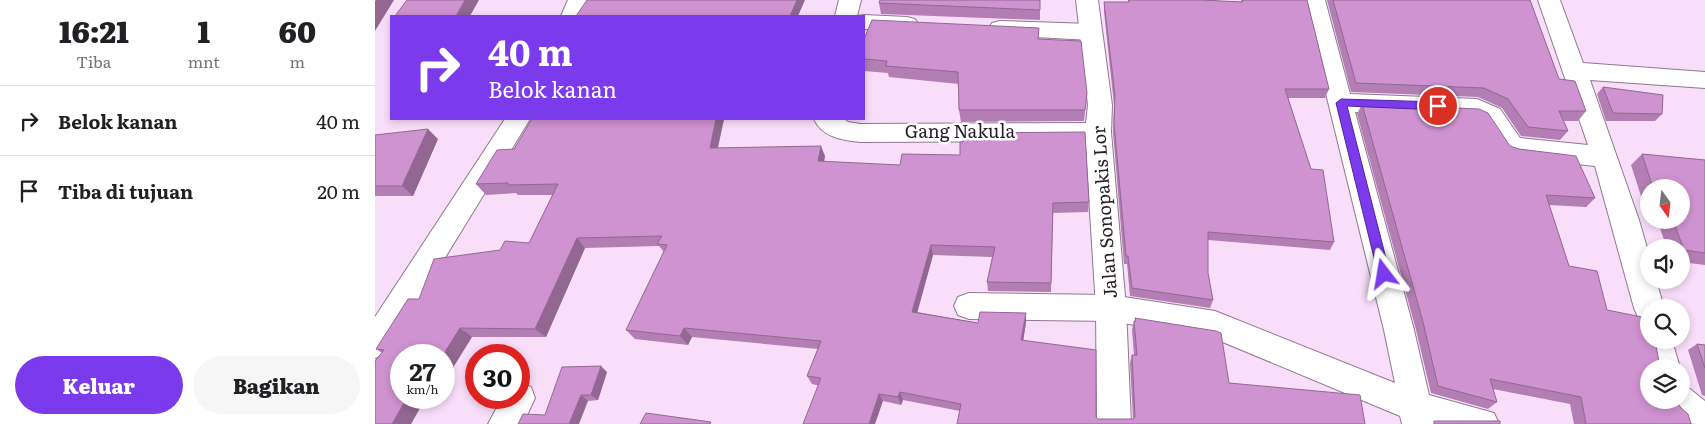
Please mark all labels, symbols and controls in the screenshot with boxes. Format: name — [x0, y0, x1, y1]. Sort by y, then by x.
text: 16:21 — [59, 8, 129, 52]
text: 1 — [197, 8, 210, 52]
text: 60 — [279, 8, 316, 52]
text: 40 m — [488, 25, 573, 77]
icon: right — [405, 35, 470, 100]
text: Tiba — [76, 49, 111, 73]
text: mnt — [188, 49, 220, 73]
text: m — [290, 49, 305, 73]
text: Belok kanan — [488, 72, 617, 105]
pin — [1417, 85, 1459, 127]
icon: arrive — [1424, 92, 1452, 120]
icon: right — [15, 107, 43, 135]
text: Belok kanan — [58, 107, 177, 135]
text: 40 m — [316, 107, 360, 135]
street label: Gang Nakula — [905, 117, 1015, 144]
street label: Jalan Sonopakis Lor — [1084, 124, 1123, 299]
icon: arrive — [15, 177, 43, 205]
text: Tiba di tujuan — [58, 177, 193, 205]
text: 20 m — [317, 177, 360, 205]
north arrow — [1640, 179, 1690, 229]
map controls — [1640, 179, 1690, 409]
button: sound — [1640, 239, 1690, 289]
position arrow — [1357, 247, 1409, 299]
button: search — [1640, 299, 1690, 349]
speed limit sign: 30 — [465, 344, 530, 409]
text: 27 — [409, 352, 436, 389]
button: Keluar — [15, 356, 183, 414]
button: Bagikan — [193, 356, 360, 414]
button: layers — [1640, 359, 1690, 409]
text: km/h — [407, 380, 438, 398]

